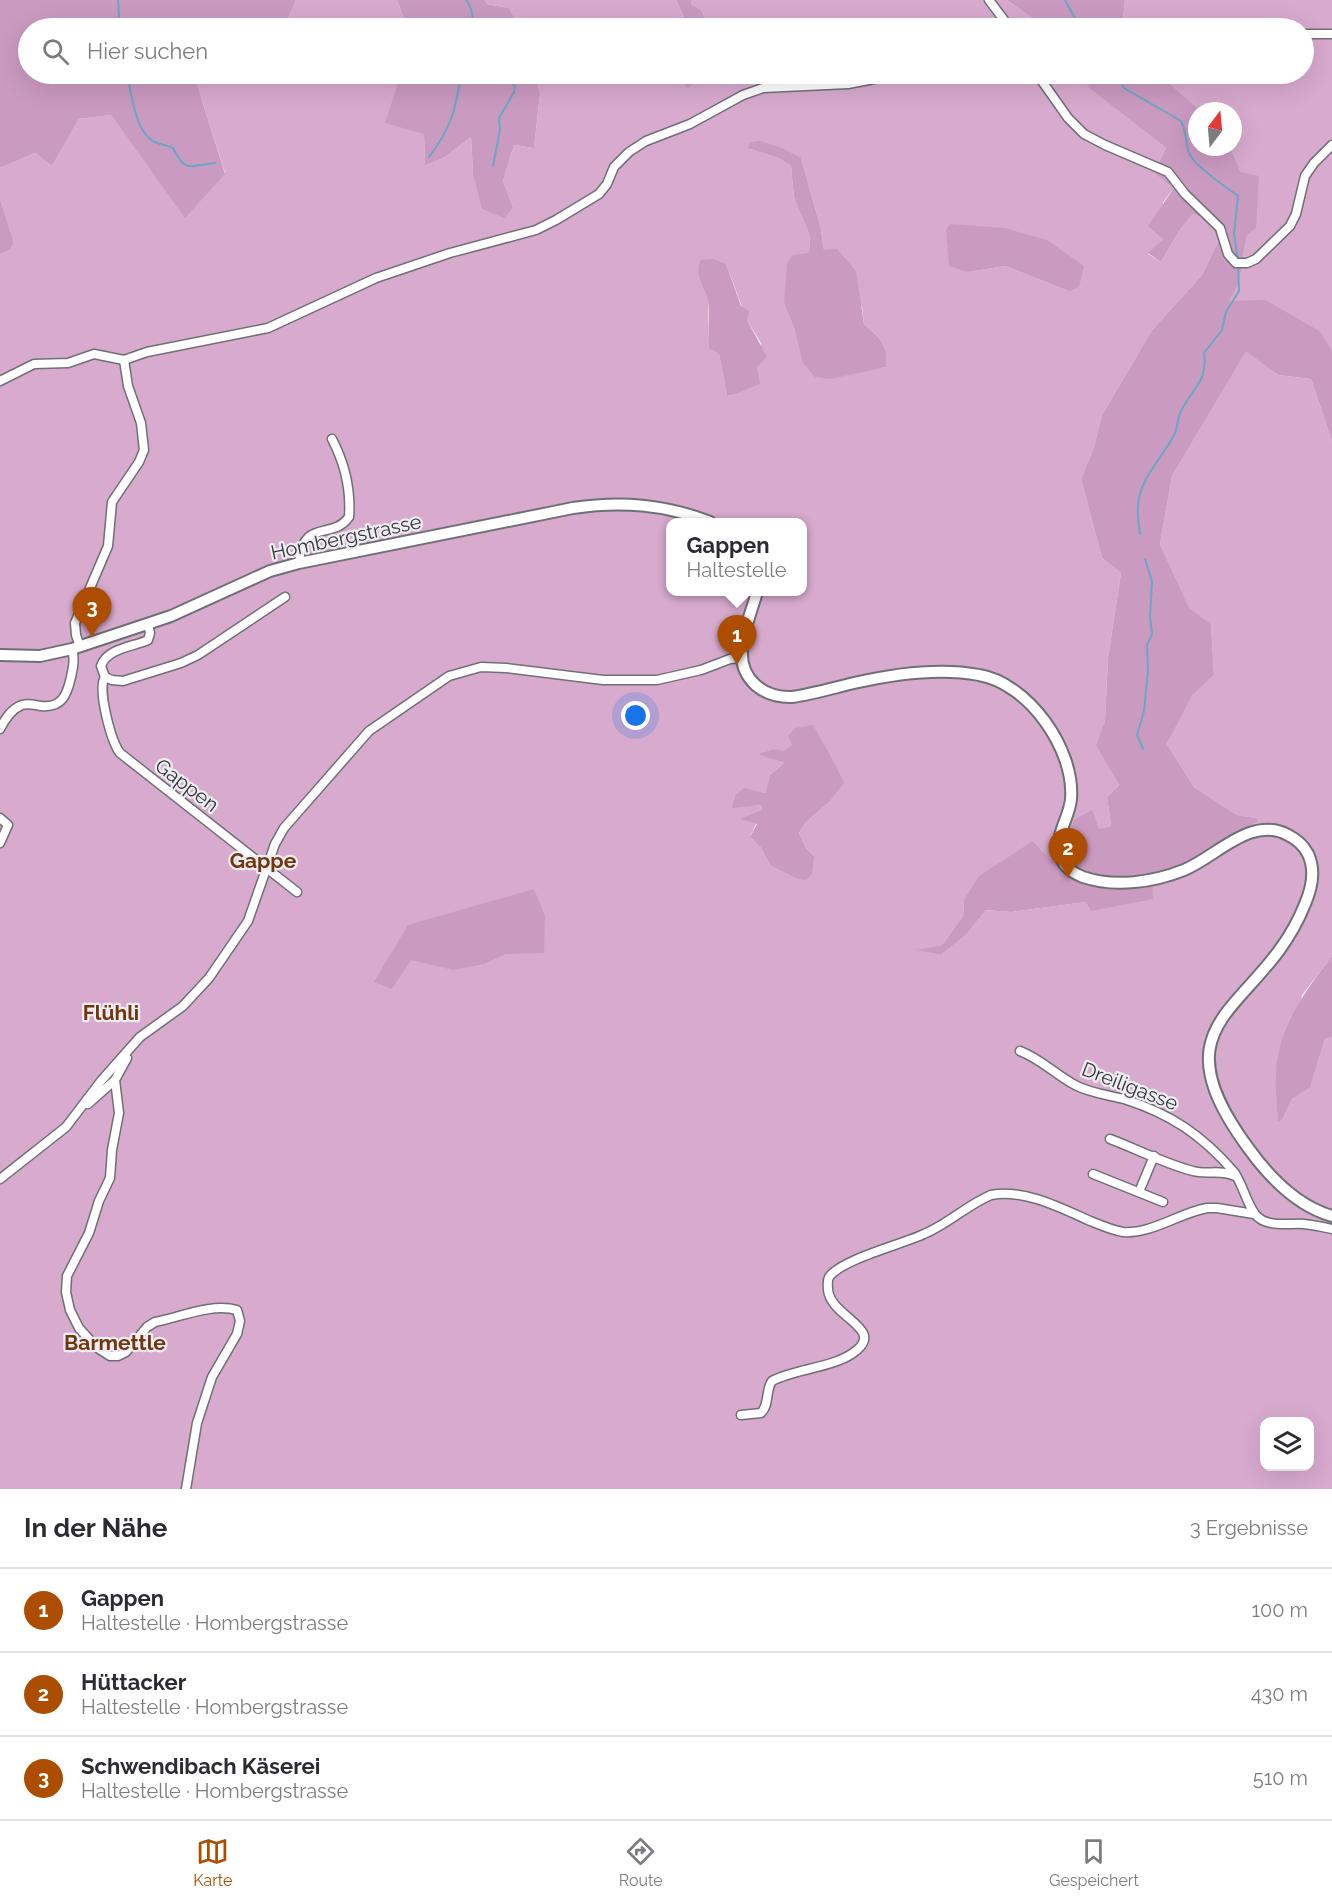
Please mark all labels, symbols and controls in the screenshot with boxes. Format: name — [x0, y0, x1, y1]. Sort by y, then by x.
search box — [18, 18, 1314, 84]
icon: search — [39, 35, 72, 68]
text: Hier suchen — [87, 38, 208, 64]
north arrow — [1188, 102, 1242, 156]
street label: Hombergstrasse — [269, 509, 424, 565]
popup — [666, 518, 807, 596]
text: Gappen — [687, 532, 770, 558]
text: Haltestelle — [687, 558, 786, 582]
pin: 3 — [72, 588, 112, 637]
pin: 1 — [718, 616, 756, 665]
your location — [621, 701, 650, 730]
street label: Gappen — [151, 753, 223, 817]
pin: 2 — [1048, 828, 1088, 878]
district label: Gappe — [230, 848, 297, 873]
district label: Flühli — [83, 1000, 139, 1025]
street label: Dreiligasse — [1078, 1057, 1182, 1115]
district label: Barmettle — [64, 1330, 166, 1355]
map controls — [1260, 1417, 1314, 1471]
button: layers — [1260, 1417, 1314, 1471]
text: In der Nähe — [24, 1513, 167, 1543]
text: 3 Ergebnisse — [1190, 1516, 1308, 1540]
text: Gappen — [81, 1585, 164, 1611]
text: 1 — [39, 1598, 48, 1622]
text: 100 m — [1251, 1598, 1308, 1622]
text: Haltestelle · Hombergstrasse — [81, 1611, 348, 1635]
text: Hüttacker — [81, 1669, 186, 1695]
text: 2 — [38, 1682, 49, 1706]
text: 430 m — [1251, 1682, 1308, 1706]
text: Haltestelle · Hombergstrasse — [81, 1695, 348, 1719]
text: Schwendibach Käserei — [81, 1753, 320, 1779]
text: 3 — [38, 1766, 49, 1790]
text: 510 m — [1253, 1766, 1308, 1790]
text: Haltestelle · Hombergstrasse — [81, 1779, 348, 1803]
tab: Karte — [193, 1835, 232, 1890]
tab: Route — [619, 1835, 663, 1890]
tab: Gespeichert — [1049, 1835, 1139, 1890]

